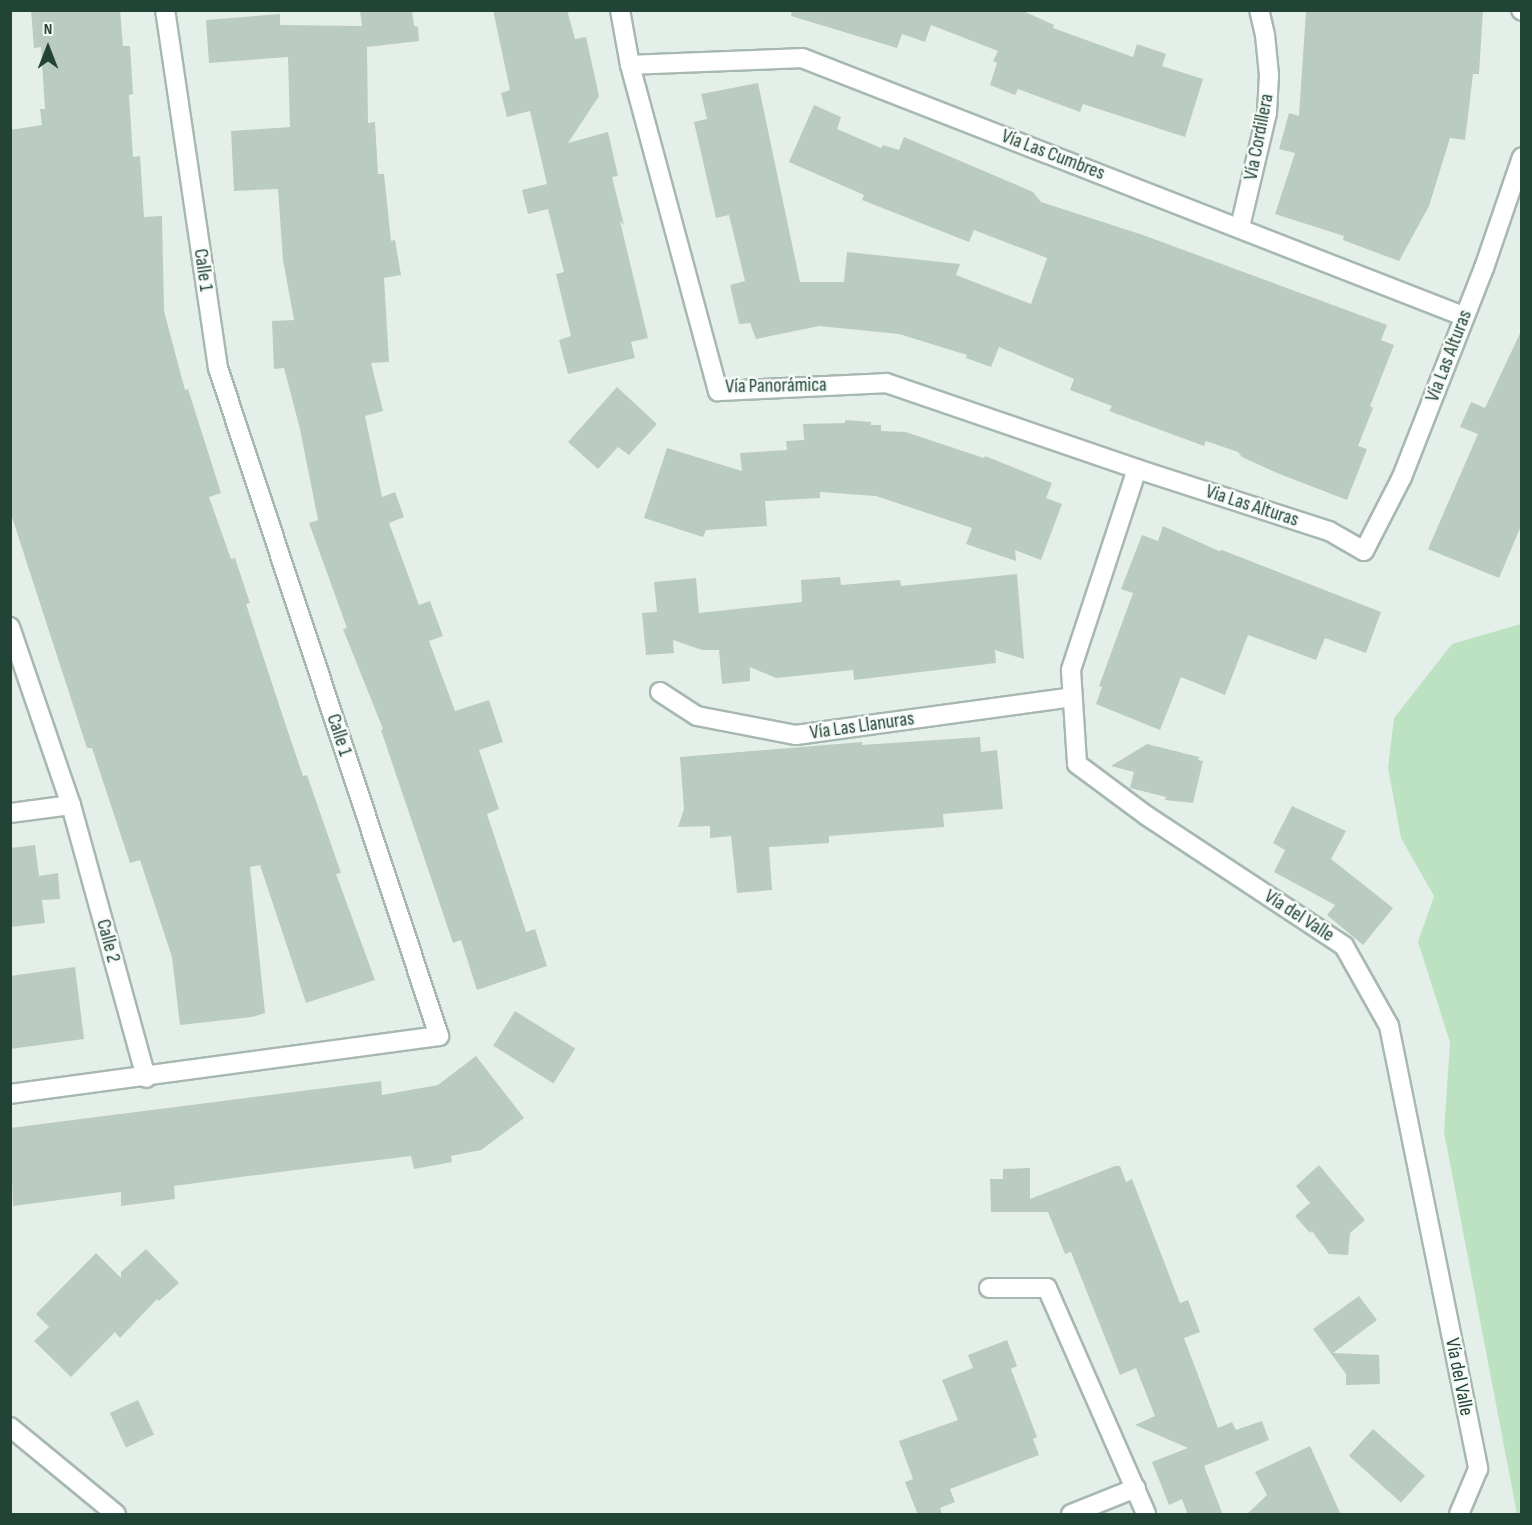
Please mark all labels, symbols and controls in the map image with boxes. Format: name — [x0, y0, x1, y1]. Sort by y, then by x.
north arrow — [18, 18, 78, 78]
text: N — [44, 20, 52, 39]
street label: Vía Cordillera — [1239, 92, 1279, 182]
street label: Vía Las Cumbres — [998, 124, 1108, 186]
street label: Calle 1 — [188, 247, 218, 293]
street label: Vía Las Alturas — [1421, 307, 1477, 405]
street label: Vía Panorámica — [725, 373, 827, 399]
street label: Via Las Alturas — [1202, 480, 1302, 532]
street label: Vía Las Llanuras — [808, 707, 916, 745]
street label: Calle 1 — [321, 711, 357, 759]
street label: Vía del Valle — [1260, 885, 1338, 947]
street label: Calle 2 — [91, 917, 125, 965]
street label: Vía del Valle — [1440, 1336, 1478, 1418]

